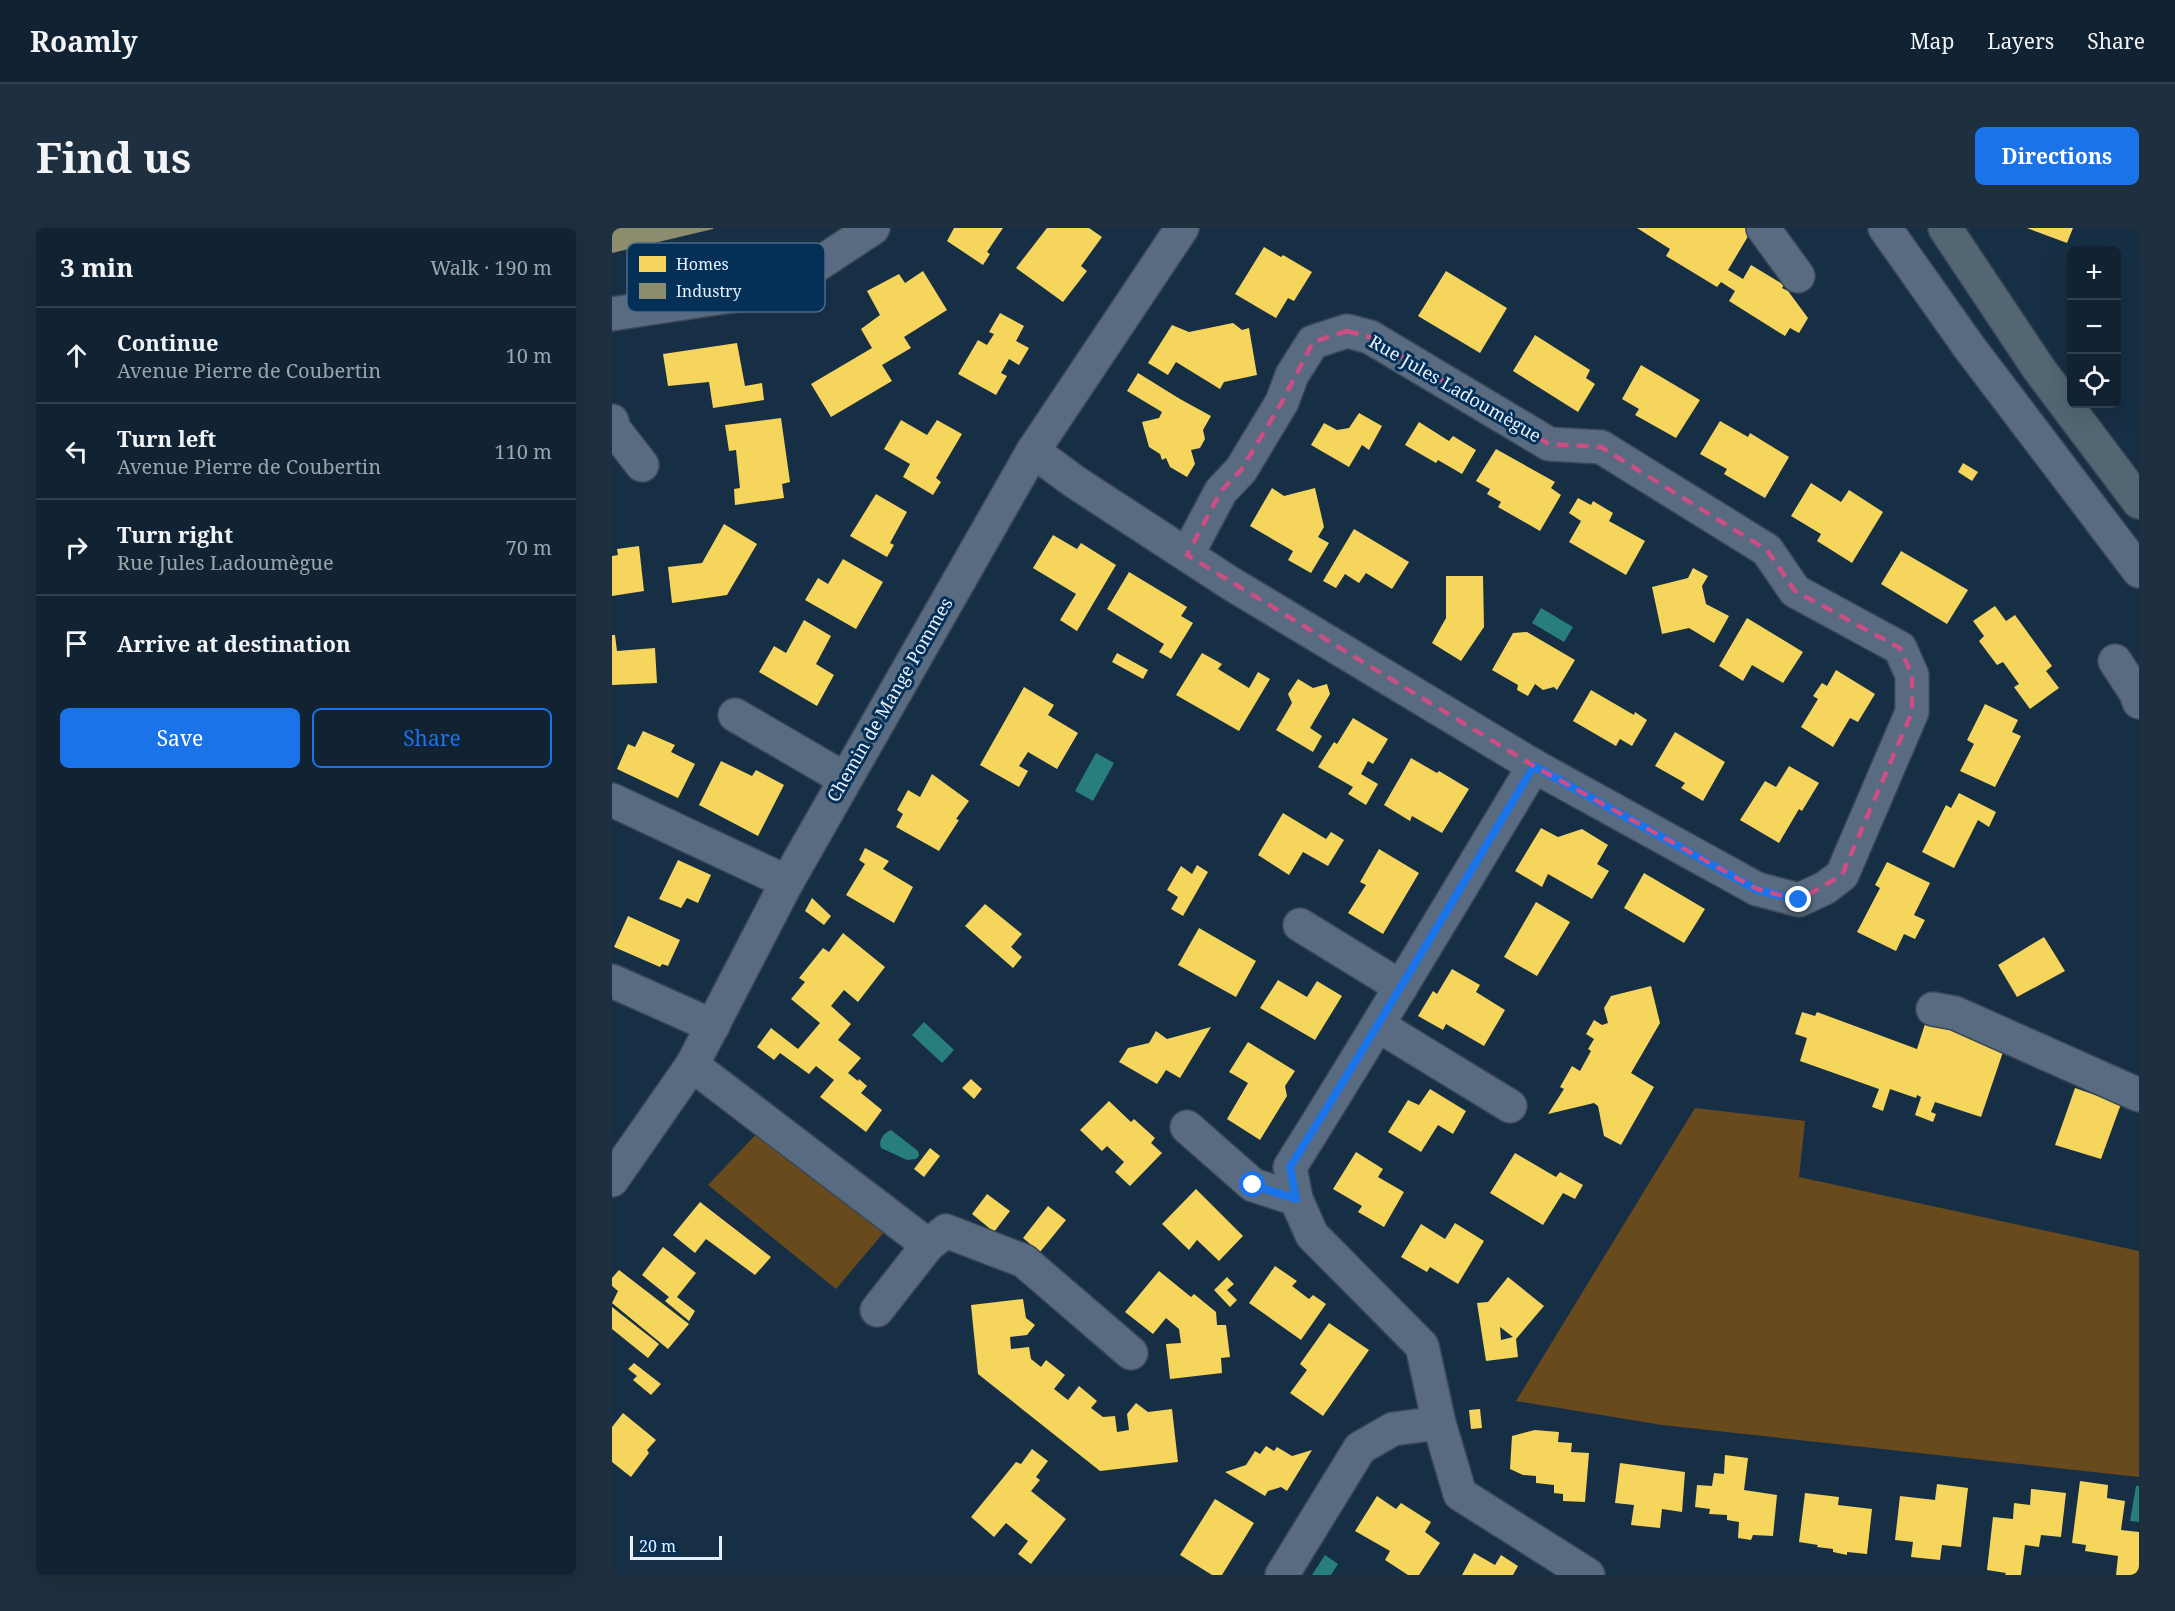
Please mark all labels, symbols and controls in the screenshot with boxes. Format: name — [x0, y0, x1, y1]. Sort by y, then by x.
text: Roamly — [30, 22, 138, 60]
text: Map — [1910, 27, 1954, 55]
text: Layers — [1987, 27, 2054, 55]
text: Share — [2087, 27, 2145, 55]
button: Directions — [1975, 127, 2139, 185]
text: Find us — [36, 128, 191, 185]
legend — [627, 243, 825, 312]
map controls — [2067, 246, 2121, 408]
button: + — [2067, 246, 2121, 300]
text: 3 min — [60, 249, 134, 285]
text: Homes — [676, 253, 729, 275]
text: Walk · 190 m — [430, 254, 552, 281]
text: Industry — [676, 280, 743, 302]
button: − — [2067, 300, 2121, 354]
text: Continue — [117, 327, 219, 357]
street label: Rue Jules Ladoumègue — [1365, 329, 1546, 447]
icon: ahead — [60, 339, 93, 372]
text: 10 m — [506, 342, 552, 369]
button: locate — [2067, 354, 2121, 408]
text: Avenue Pierre de Coubertin — [117, 357, 381, 384]
text: Turn left — [117, 423, 216, 453]
icon: left — [60, 435, 93, 468]
text: 110 m — [494, 438, 552, 465]
text: Avenue Pierre de Coubertin — [117, 453, 381, 480]
text: Turn right — [117, 519, 233, 549]
icon: right — [60, 531, 93, 564]
text: 70 m — [506, 534, 552, 561]
text: Rue Jules Ladoumègue — [117, 549, 334, 576]
street label: Chemin de Mange Pommes — [821, 593, 958, 806]
icon: arrive — [60, 627, 93, 660]
text: Arrive at destination — [117, 628, 351, 658]
button: Save — [60, 708, 300, 768]
button: Share — [312, 708, 552, 768]
route end — [1785, 886, 1811, 912]
route start — [1239, 1171, 1265, 1197]
scale bar — [630, 1533, 722, 1560]
text: 20 m — [639, 1535, 676, 1557]

